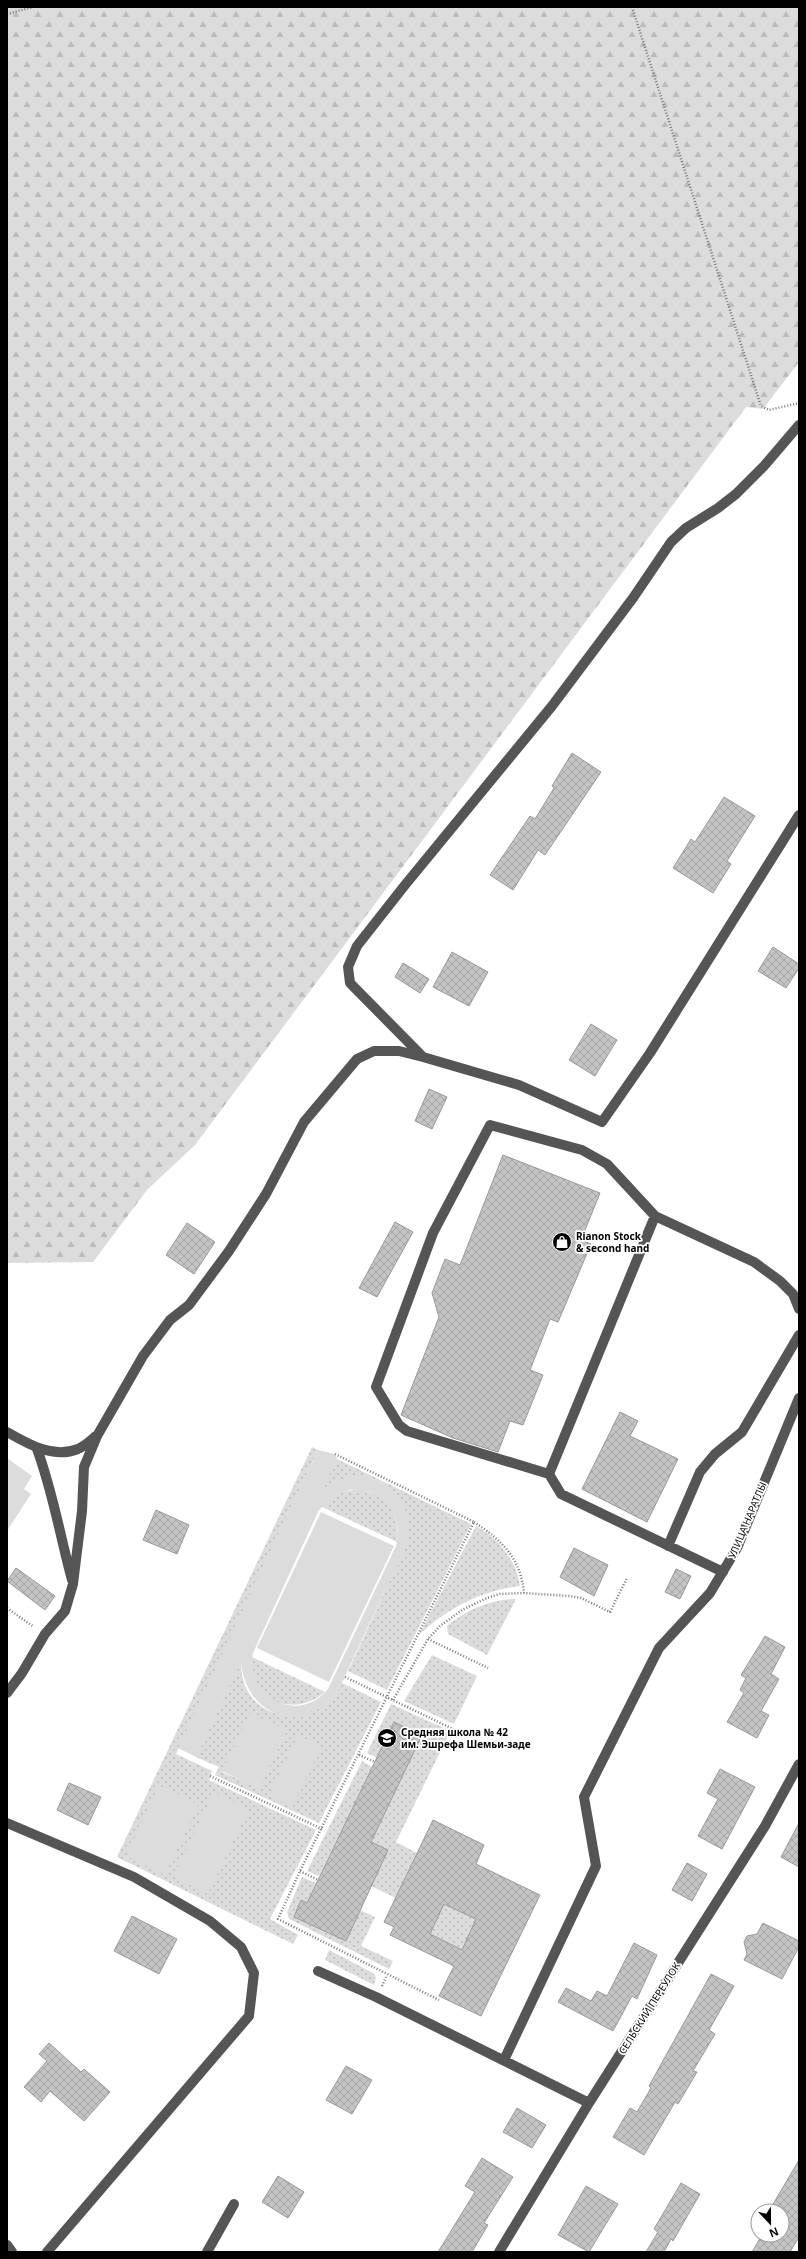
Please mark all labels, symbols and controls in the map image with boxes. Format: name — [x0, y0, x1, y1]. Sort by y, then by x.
place label: Rianon Stock & second hand — [576, 1229, 649, 1255]
shop icon: Rianon Stock & second hand — [551, 1231, 573, 1253]
street label: УЛИЦА НАРАТЛЫ — [725, 1480, 769, 1560]
place label: Средняя школа № 42 им. Эшрефа Шемьи-заде — [401, 1725, 531, 1751]
school or university icon: Средняя школа № 42 им. Эшрефа Шемьи-заде — [376, 1727, 398, 1749]
street label: СЕЛЬСКИЙ ПЕРЕУЛОК — [615, 1959, 683, 2057]
north arrow — [750, 2203, 790, 2243]
text: N — [767, 2224, 781, 2241]

